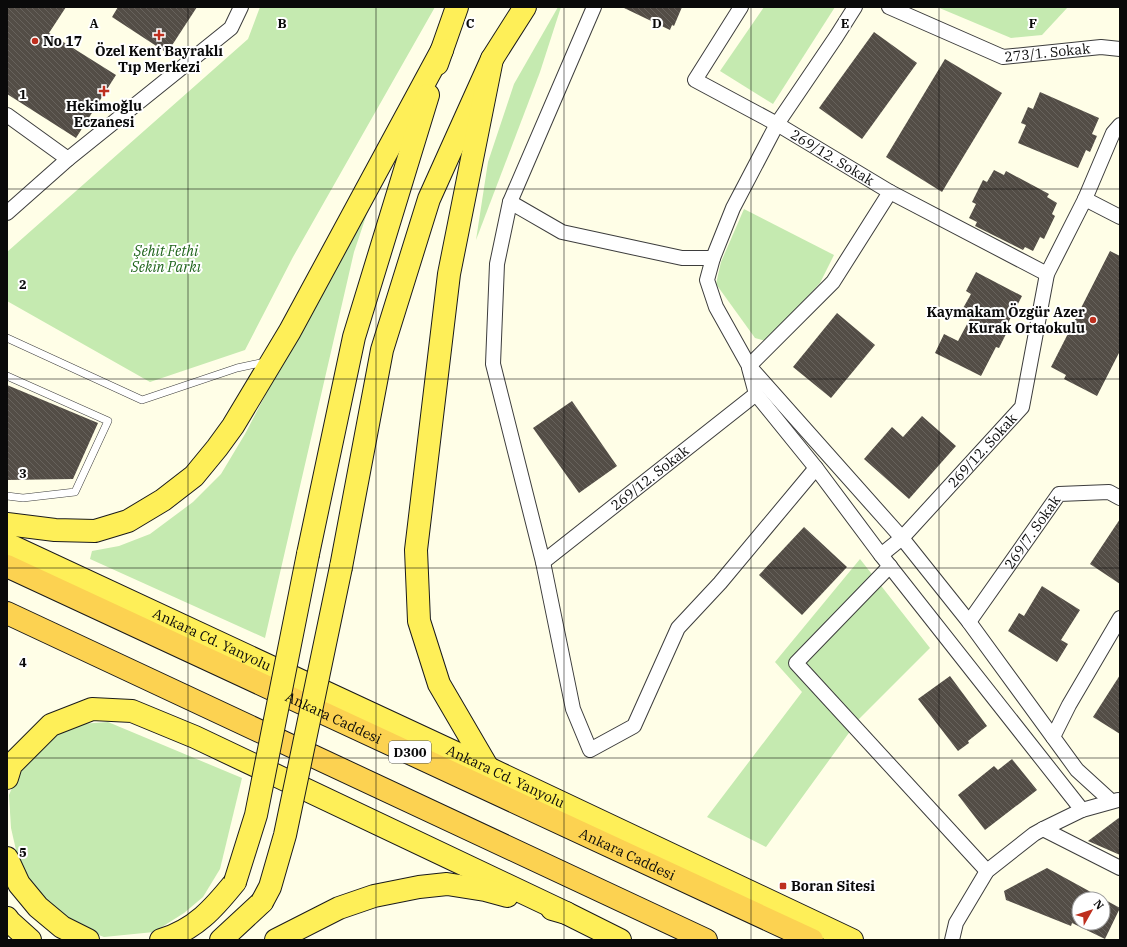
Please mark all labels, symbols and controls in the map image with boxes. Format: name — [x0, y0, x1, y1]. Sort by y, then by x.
text: A — [89, 15, 99, 32]
text: B — [277, 15, 287, 32]
text: C — [466, 15, 475, 32]
text: D — [652, 15, 662, 32]
text: E — [841, 15, 849, 32]
text: F — [1029, 15, 1037, 32]
marker: Özel Kent Bayraklı Tıp Merkezi — [153, 29, 165, 41]
place label: No 17 — [43, 32, 82, 50]
marker: No 17 — [30, 36, 40, 46]
street label: 273/1. Sokak — [1004, 39, 1092, 66]
place label: Özel Kent Bayraklı Tıp Merkezi — [95, 42, 223, 76]
text: 1 — [19, 86, 27, 103]
marker: Hekimoğlu Eczanesi — [99, 86, 109, 96]
place label: Hekimoğlu Eczanesi — [66, 97, 142, 131]
street label: 269/12. Sokak — [787, 125, 878, 190]
park label: Şehit Fethi Sekin Parkı — [130, 242, 202, 276]
text: 2 — [19, 276, 27, 293]
place label: Kaymakam Özgür Azer Kurak Ortaokulu — [926, 303, 1085, 337]
marker: Kaymakam Özgür Azer Kurak Ortaokulu — [1088, 315, 1098, 325]
street label: 269/12. Sokak — [944, 409, 1021, 491]
street label: 269/12. Sokak — [607, 441, 693, 514]
text: 3 — [19, 465, 27, 482]
street label: 269/7. Sokak — [1000, 491, 1065, 572]
street label: Ankara Cd. Yanyolu — [150, 604, 274, 675]
text: 4 — [19, 654, 27, 671]
street label: Ankara Caddesi — [283, 688, 384, 748]
road number: D300 — [389, 741, 431, 763]
street label: Ankara Cd. Yanyolu — [444, 741, 568, 812]
street label: Ankara Caddesi — [576, 824, 678, 884]
text: 5 — [19, 844, 27, 861]
place label: Boran Sitesi — [791, 877, 875, 895]
marker: Boran Sitesi — [778, 881, 788, 891]
north arrow — [1071, 891, 1111, 931]
text: N — [1091, 897, 1107, 913]

